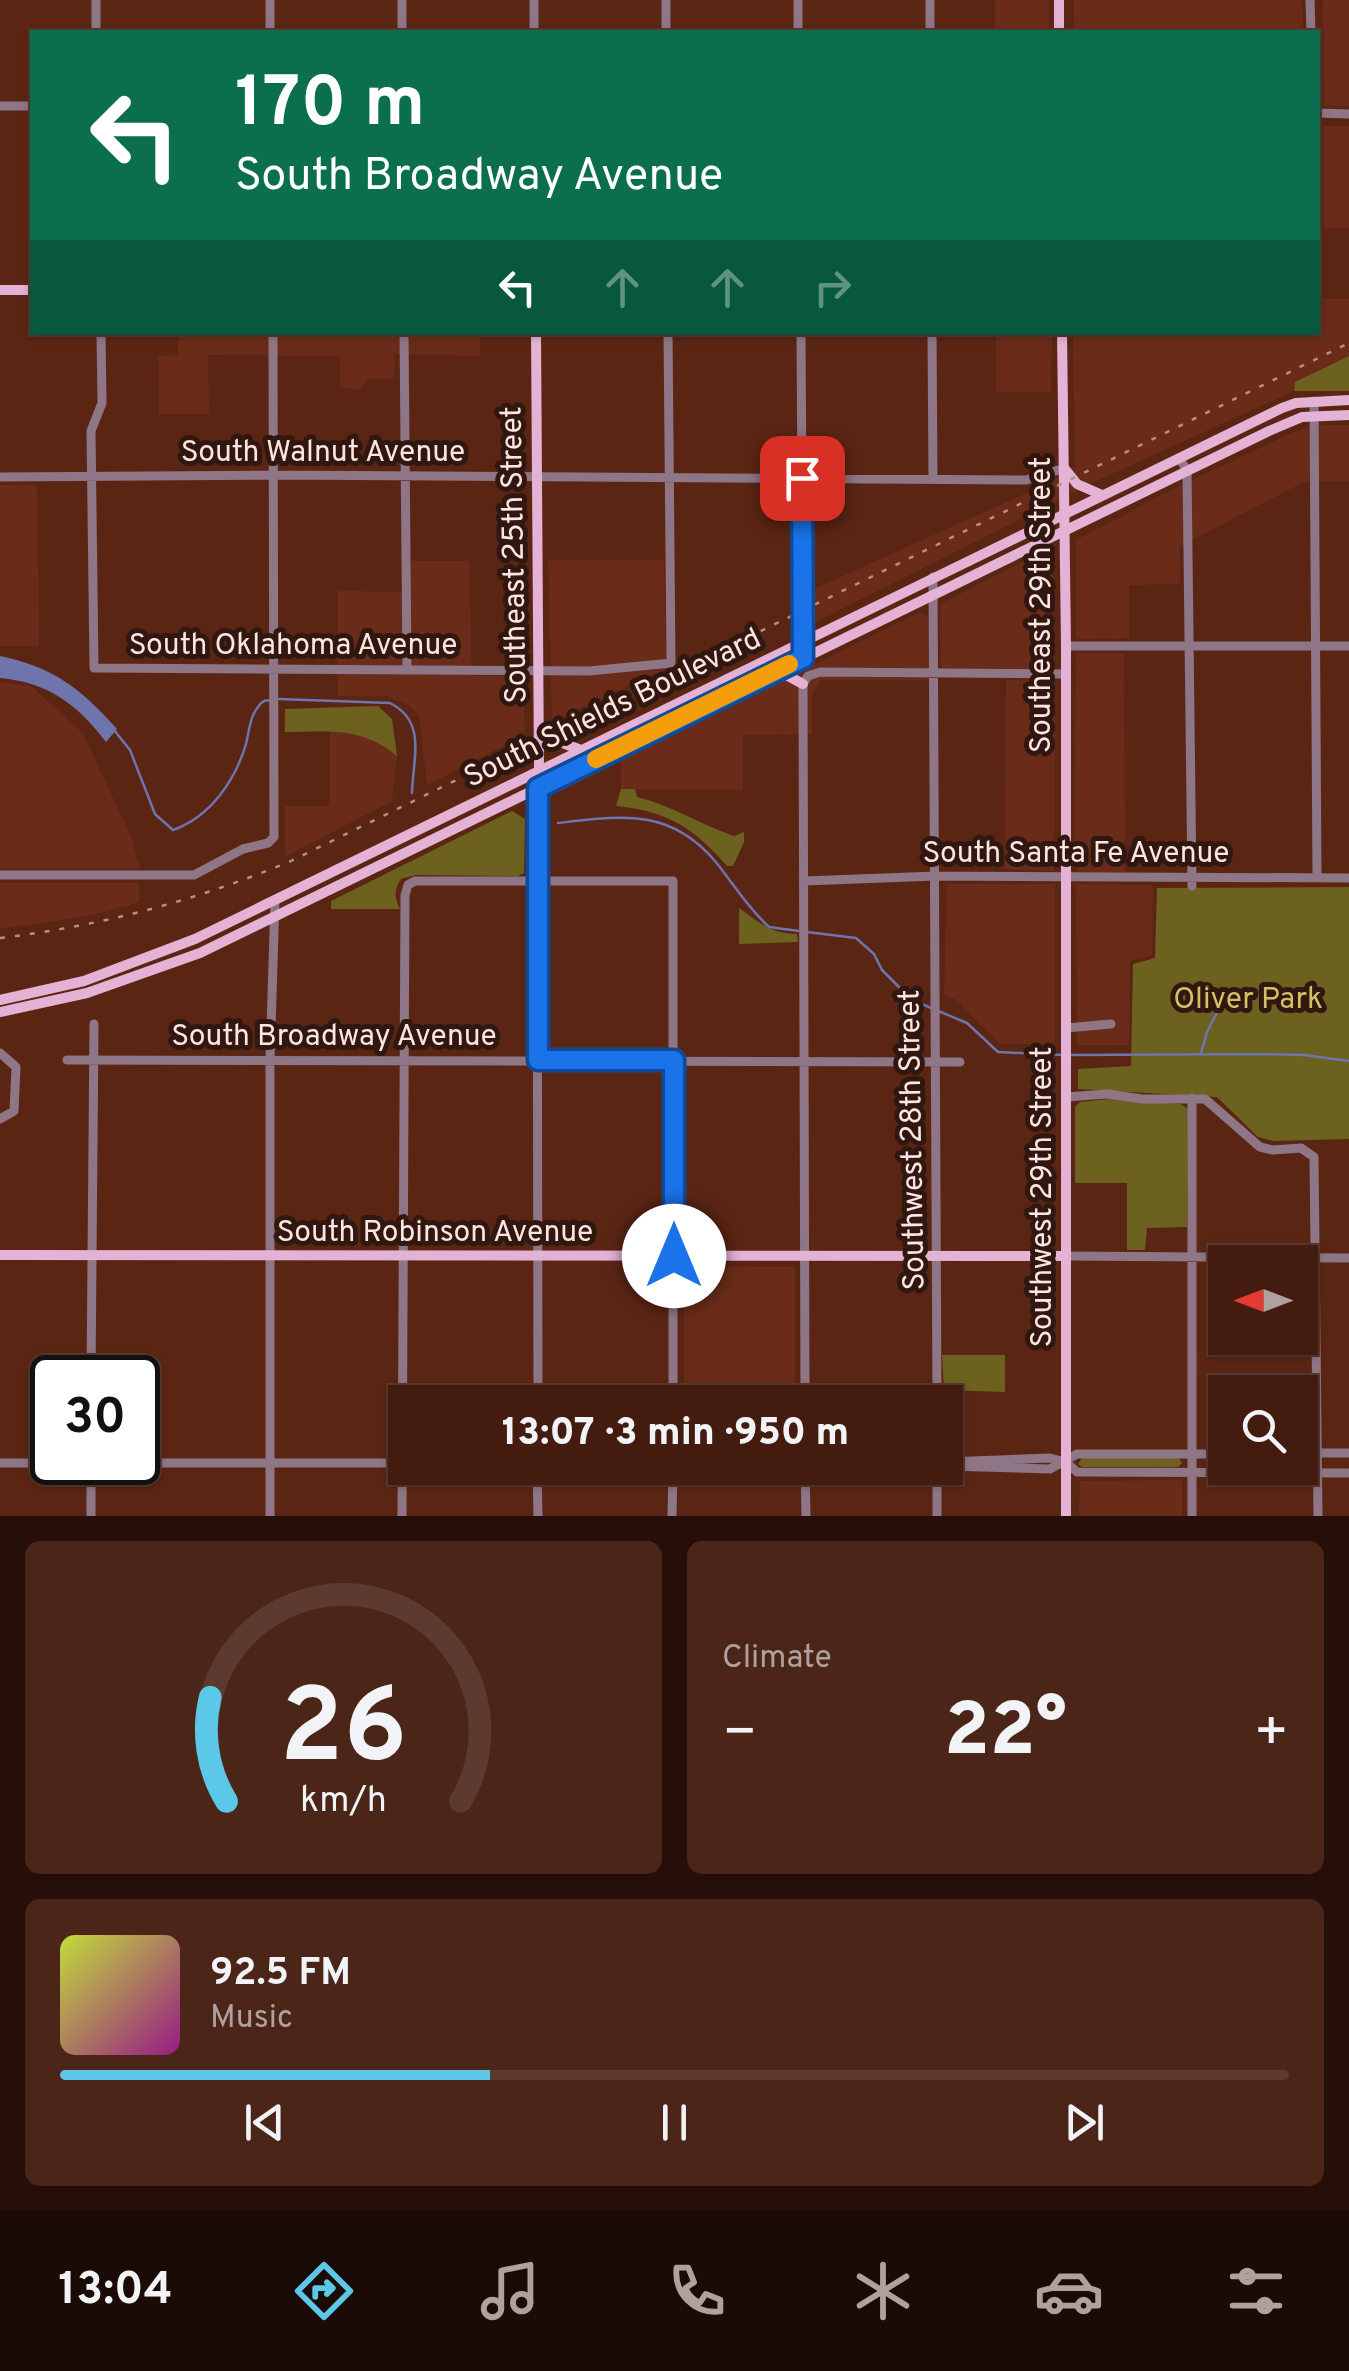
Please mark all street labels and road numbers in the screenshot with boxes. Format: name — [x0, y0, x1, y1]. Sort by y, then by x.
street label: Southeast 25th Street — [494, 406, 537, 704]
street label: South Walnut Avenue — [181, 435, 465, 472]
street label: Southeast 29th Street — [1024, 457, 1061, 753]
street label: South Shields Boulevard — [459, 621, 768, 797]
street label: South Oklahoma Avenue — [129, 628, 457, 665]
street label: South Santa Fe Avenue — [923, 836, 1229, 873]
street label: Southwest 28th Street — [892, 989, 935, 1291]
street label: South Broadway Avenue — [171, 1019, 497, 1056]
street label: Southwest 29th Street — [1025, 1046, 1062, 1348]
street label: South Robinson Avenue — [277, 1215, 593, 1252]

